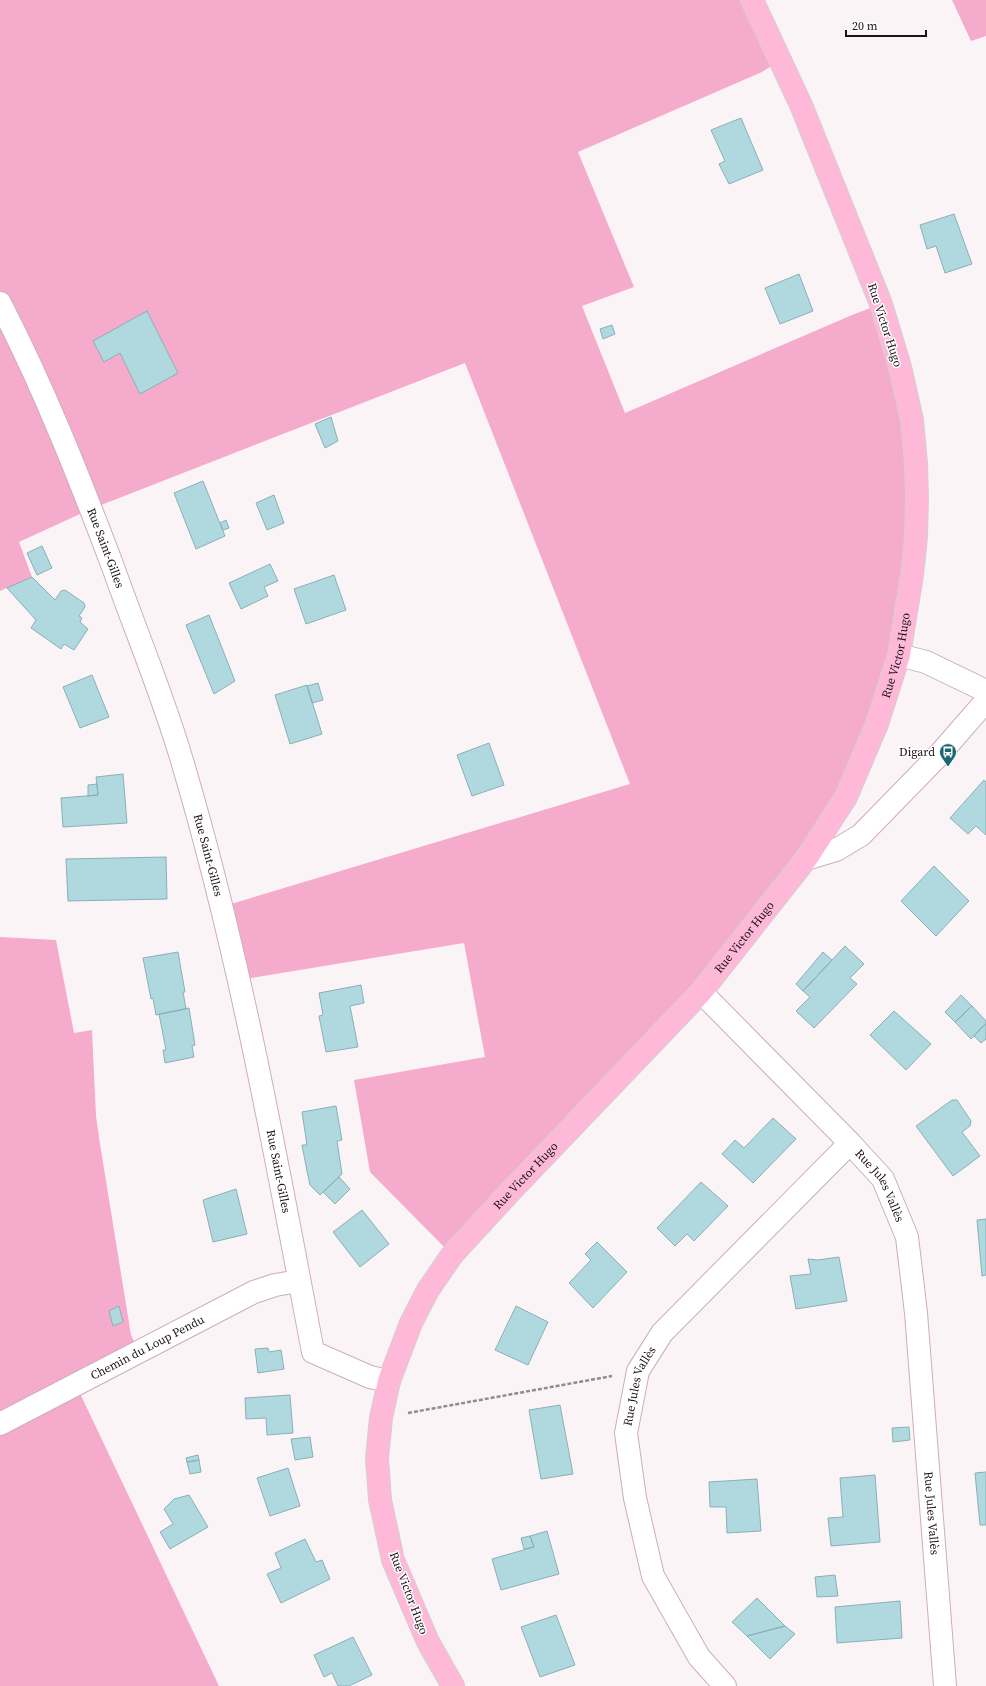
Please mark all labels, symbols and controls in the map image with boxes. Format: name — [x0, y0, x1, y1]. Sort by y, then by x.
scale bar — [846, 12, 926, 38]
text: 20 m — [852, 18, 878, 34]
street label: Rue Victor Hugo — [864, 281, 906, 369]
street label: Rue Saint-Gilles — [83, 506, 128, 590]
street label: Rue Victor Hugo — [878, 611, 914, 700]
bus stop icon: Digard — [938, 742, 958, 767]
place label: Digard — [899, 744, 935, 760]
street label: Rue Saint-Gilles — [190, 812, 227, 898]
street label: Rue Victor Hugo — [711, 898, 778, 976]
street label: Rue Saint-Gilles — [263, 1128, 294, 1214]
street label: Rue Victor Hugo — [490, 1138, 562, 1213]
street label: Rue Jules Vallès — [852, 1146, 908, 1224]
street label: Chemin du Loup Pendu — [88, 1311, 207, 1384]
street label: Rue Jules Vallès — [620, 1343, 660, 1427]
street label: Rue Jules Vallès — [920, 1471, 943, 1555]
street label: Rue Victor Hugo — [386, 1549, 432, 1637]

